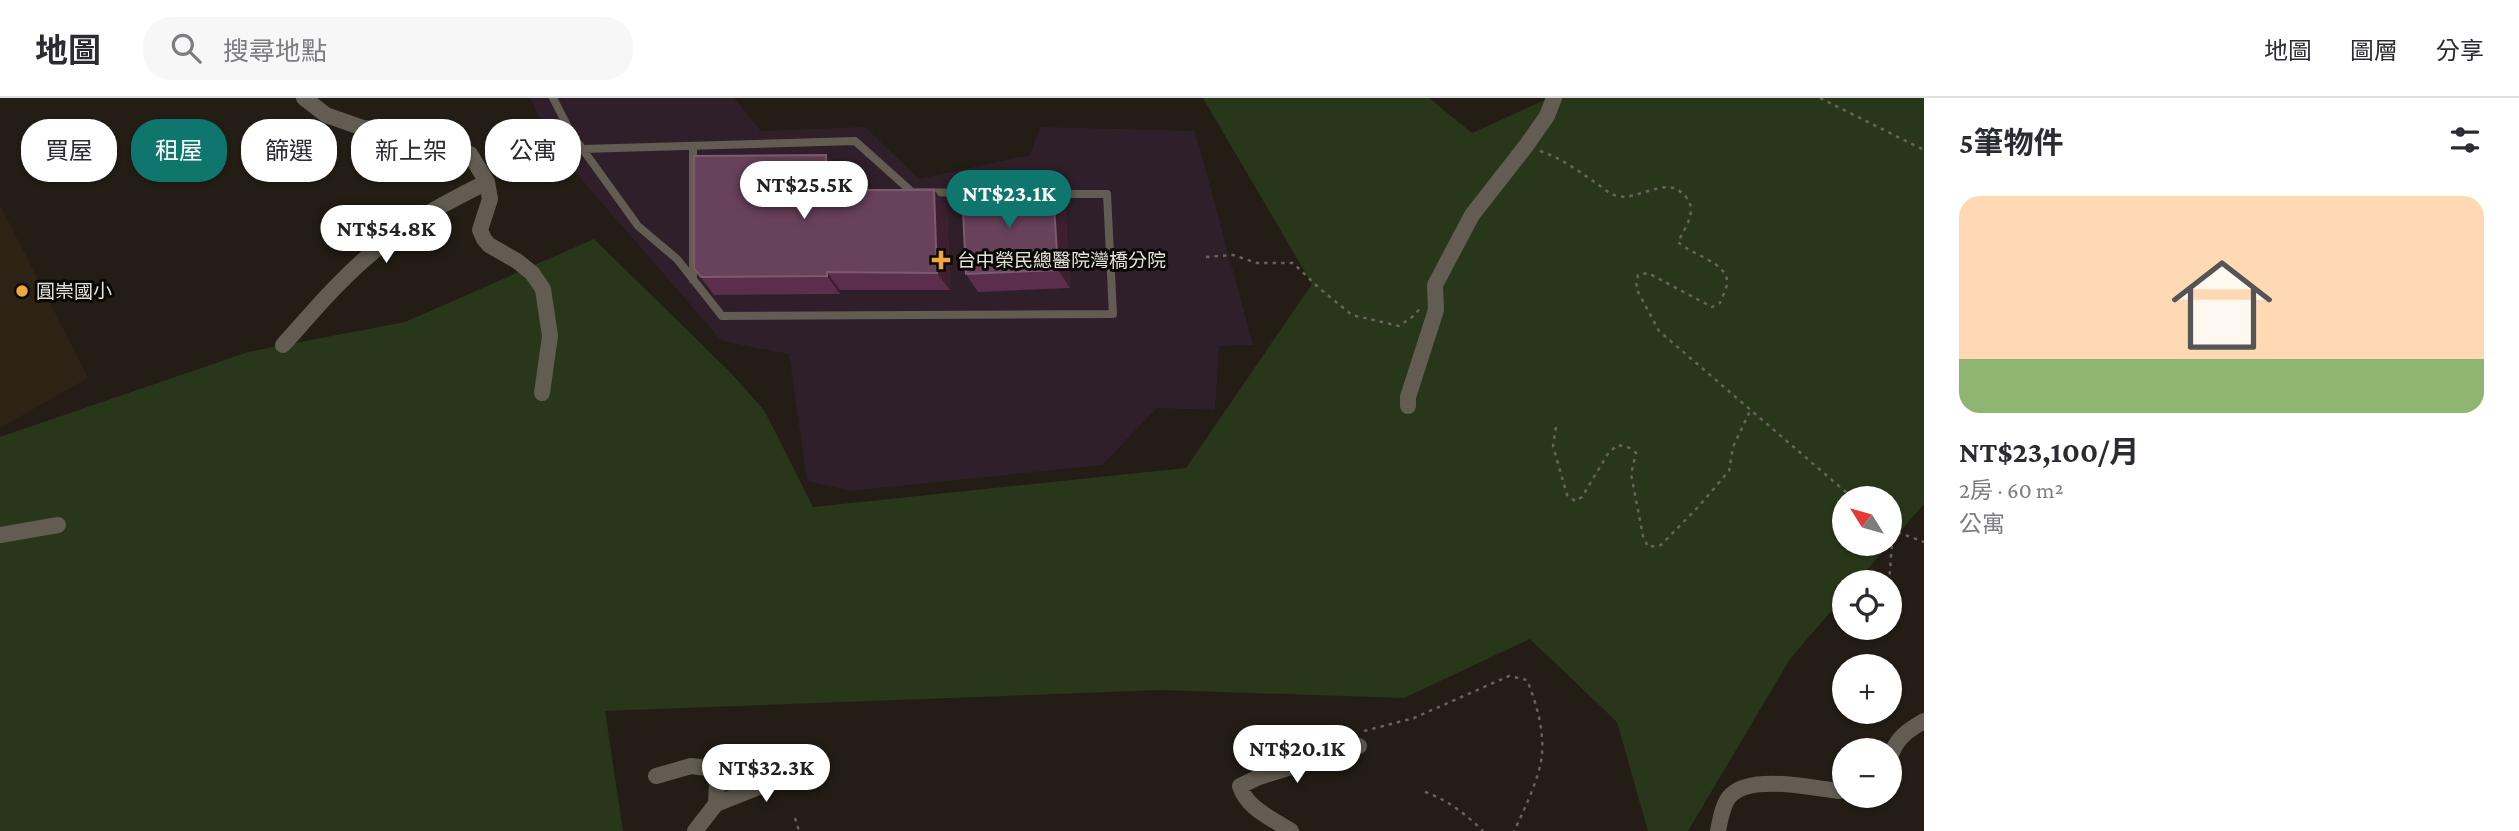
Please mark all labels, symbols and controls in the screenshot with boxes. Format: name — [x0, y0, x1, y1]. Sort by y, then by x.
search box — [143, 17, 633, 80]
icon: search — [167, 29, 205, 67]
text: 地圖 — [35, 32, 101, 69]
text: 搜尋地點 — [223, 37, 327, 66]
text: 地圖 — [2264, 37, 2312, 64]
text: 圖層 — [2350, 37, 2398, 64]
text: 分享 — [2436, 37, 2484, 64]
chip: 買屋 — [21, 119, 117, 182]
chip: 租屋 — [131, 119, 227, 182]
chip: 篩選 — [241, 119, 337, 182]
chip: 新上架 — [351, 119, 471, 182]
chip: 公寓 — [485, 119, 581, 182]
icon: filters — [2446, 121, 2484, 159]
text: 5筆物件 — [1959, 126, 2064, 159]
pin: NT$25.5K — [732, 162, 876, 221]
pin: NT$23.1K — [937, 170, 1081, 230]
text: NT$25.5K — [756, 171, 852, 197]
text: NT$23.1K — [962, 180, 1056, 206]
pin: NT$54.8K — [314, 206, 458, 265]
text: NT$54.8K — [336, 215, 436, 241]
icon: home — [2159, 242, 2285, 368]
marker: 台中榮民總醫院灣橋分院 — [931, 250, 951, 270]
place label: 台中榮民總醫院灣橋分院 — [957, 250, 1166, 271]
place label: 圓崇國小 — [36, 281, 112, 302]
marker: 圓崇國小 — [14, 283, 30, 299]
text: NT$23,100/月 — [1959, 435, 2139, 468]
text: 2房 · 60 m² — [1959, 477, 2064, 503]
north arrow — [1832, 486, 1902, 556]
map controls — [1832, 486, 1902, 808]
text: 公寓 — [1959, 511, 2005, 537]
button: locate — [1832, 570, 1902, 640]
button: + — [1832, 654, 1902, 724]
pin: NT$20.1K — [1225, 726, 1369, 785]
text: NT$20.1K — [1249, 735, 1345, 761]
button: − — [1832, 738, 1902, 808]
pin: NT$32.3K — [694, 744, 838, 804]
text: NT$32.3K — [718, 754, 814, 780]

